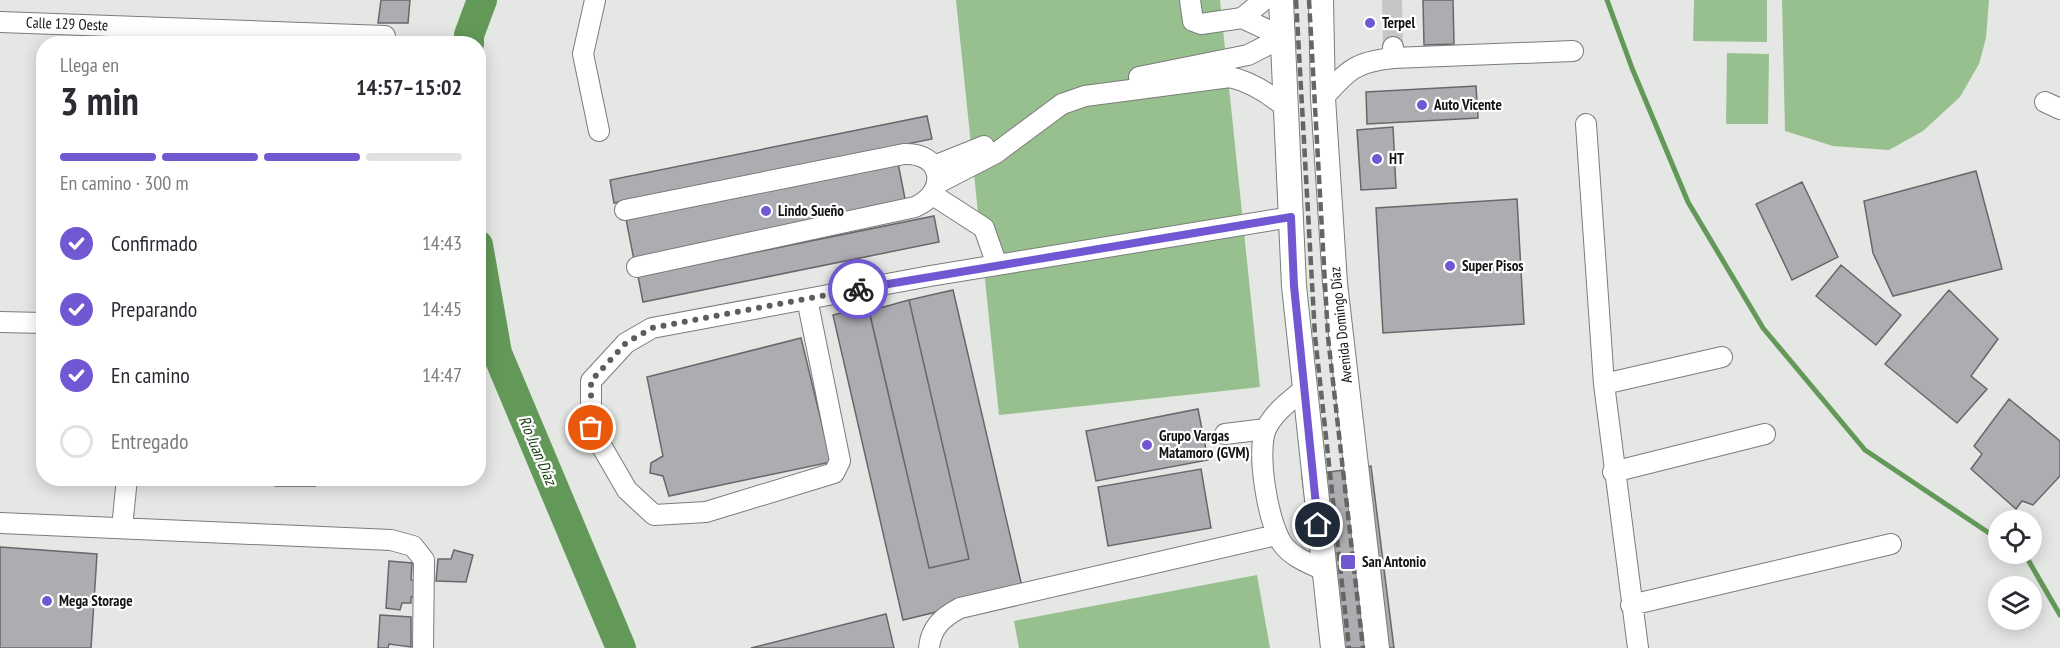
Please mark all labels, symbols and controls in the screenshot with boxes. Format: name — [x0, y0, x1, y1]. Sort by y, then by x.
street label: Calle 129 Oeste — [26, 13, 108, 34]
place label: Terpel — [1382, 13, 1415, 32]
marker: Terpel — [1363, 16, 1377, 30]
text: Llega en — [60, 52, 119, 78]
text: 14:57–15:02 — [356, 73, 462, 101]
text: 3 min — [60, 75, 139, 126]
place label: Auto Vicente — [1433, 95, 1502, 114]
marker: Auto Vicente — [1415, 98, 1429, 112]
place label: HT — [1389, 149, 1404, 168]
marker: HT — [1370, 152, 1384, 166]
text: En camino · 300 m — [60, 170, 189, 196]
place label: Lindo Sueño — [778, 201, 844, 220]
marker: Lindo Sueño — [759, 204, 773, 218]
icon: check — [60, 227, 93, 260]
text: Confirmado — [111, 229, 197, 257]
text: 14:43 — [422, 230, 462, 256]
place label: Super Pisos — [1462, 256, 1524, 275]
courier — [828, 259, 888, 319]
marker: Super Pisos — [1443, 259, 1457, 273]
street label: Avenida Domingo Díaz — [1325, 266, 1356, 384]
icon: bike — [842, 273, 875, 306]
icon: check — [60, 293, 93, 326]
text: Preparando — [111, 295, 197, 323]
text: 14:45 — [422, 296, 462, 322]
icon: check — [60, 359, 93, 392]
text: En camino — [111, 361, 190, 389]
text: 14:47 — [422, 362, 462, 388]
pin — [565, 402, 616, 453]
icon: bag — [574, 411, 607, 444]
water label: Río Juan Díaz — [515, 412, 562, 490]
place label: Grupo Vargas Matamoro (GVM) — [1159, 426, 1250, 462]
text: Entregado — [111, 427, 188, 455]
marker: Grupo Vargas Matamoro (GVM) — [1140, 438, 1154, 452]
pin — [1292, 499, 1343, 550]
icon: home — [1301, 508, 1334, 541]
map controls — [1988, 510, 2042, 630]
button: locate — [1988, 510, 2042, 564]
place label: San Antonio — [1362, 552, 1426, 571]
marker: San Antonio — [1339, 553, 1357, 571]
button: layers — [1988, 576, 2042, 630]
place label: Mega Storage — [59, 591, 133, 610]
marker: Mega Storage — [40, 594, 54, 608]

